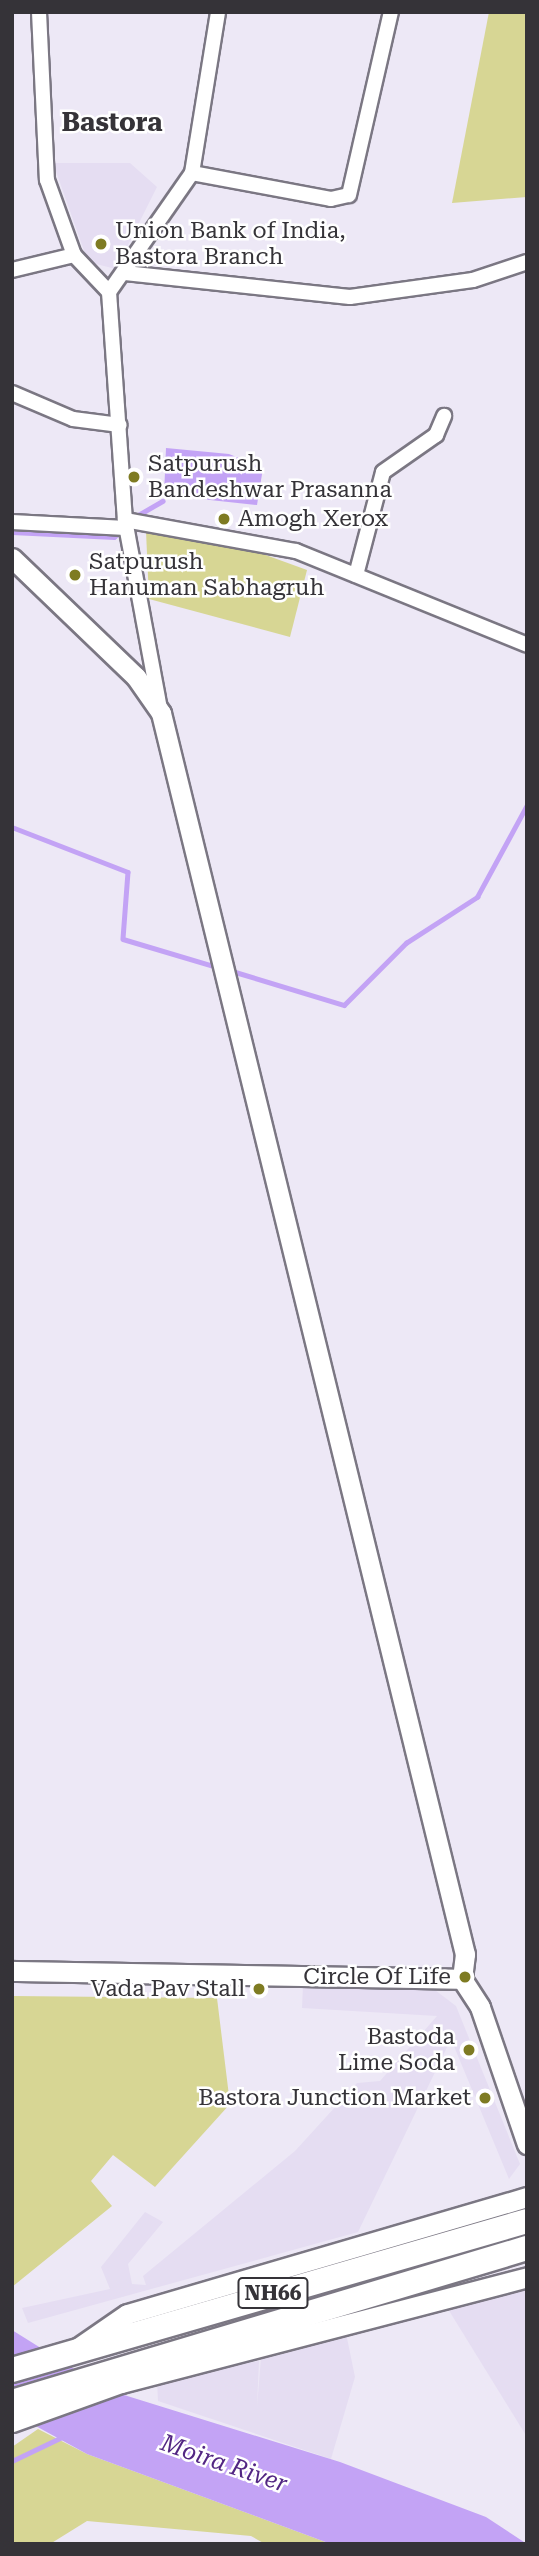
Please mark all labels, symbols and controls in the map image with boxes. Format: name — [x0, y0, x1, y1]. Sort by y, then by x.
district label: Bastora — [61, 107, 163, 139]
place label: Union Bank of India, Bastora Branch — [115, 217, 346, 271]
marker: Union Bank of India, Bastora Branch — [93, 236, 109, 252]
place label: Satpurush Bandeshwar Prasanna — [148, 450, 392, 504]
marker: Satpurush Bandeshwar Prasanna — [126, 469, 142, 485]
place label: Amogh Xerox — [238, 505, 388, 533]
marker: Amogh Xerox — [216, 511, 232, 527]
place label: Satpurush Hanuman Sabhagruh — [89, 548, 324, 602]
marker: Satpurush Hanuman Sabhagruh — [67, 567, 83, 583]
place label: Circle Of Life — [303, 1963, 451, 1991]
marker: Circle Of Life — [457, 1969, 473, 1985]
place label: Vada Pav Stall — [91, 1975, 245, 2003]
marker: Vada Pav Stall — [251, 1981, 267, 1997]
place label: Bastoda Lime Soda — [338, 2023, 455, 2077]
marker: Bastoda Lime Soda — [461, 2042, 477, 2058]
place label: Bastora Junction Market — [198, 2084, 471, 2112]
marker: Bastora Junction Market — [477, 2090, 493, 2106]
road number: NH66 — [236, 2276, 310, 2310]
water label: Moira River — [157, 2429, 291, 2499]

